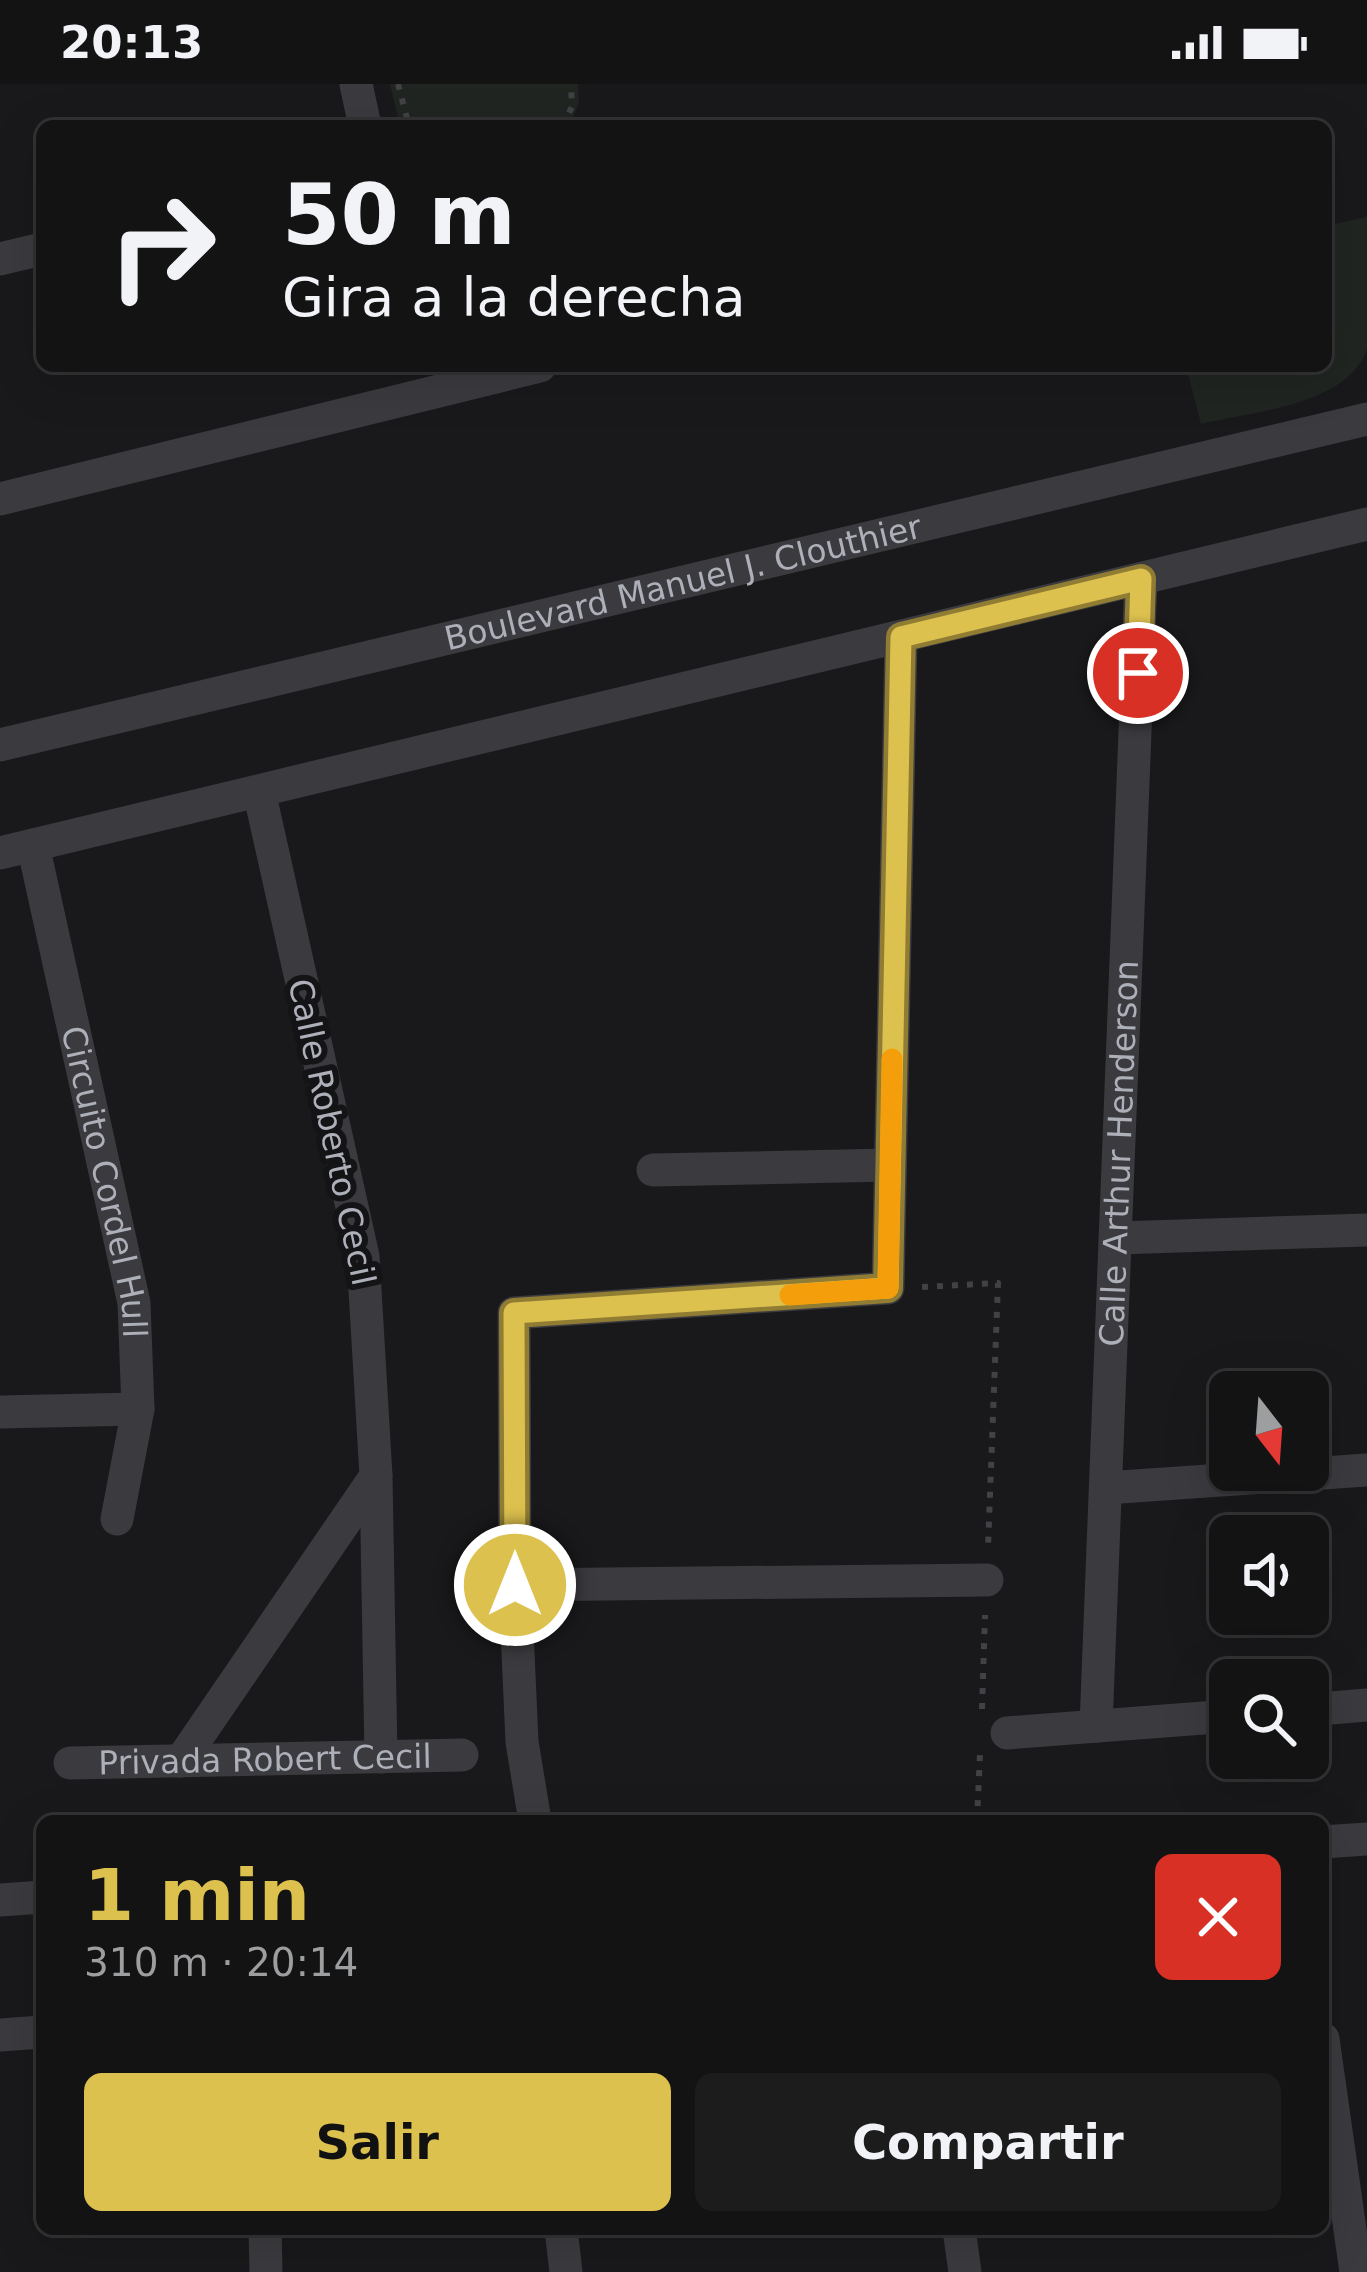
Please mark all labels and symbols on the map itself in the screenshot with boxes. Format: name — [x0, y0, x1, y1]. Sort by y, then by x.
street label: Boulevard Manuel J. Clouthier — [440, 506, 926, 658]
pin — [1087, 622, 1189, 724]
street label: Calle Arthur Henderson — [1091, 959, 1146, 1347]
street label: Calle Roberto Cecil — [280, 975, 384, 1289]
street label: Circuito Cordel Hull — [54, 1022, 155, 1339]
north arrow — [1209, 1371, 1329, 1491]
position arrow — [452, 1522, 578, 1648]
street label: Privada Robert Cecil — [98, 1736, 432, 1782]

